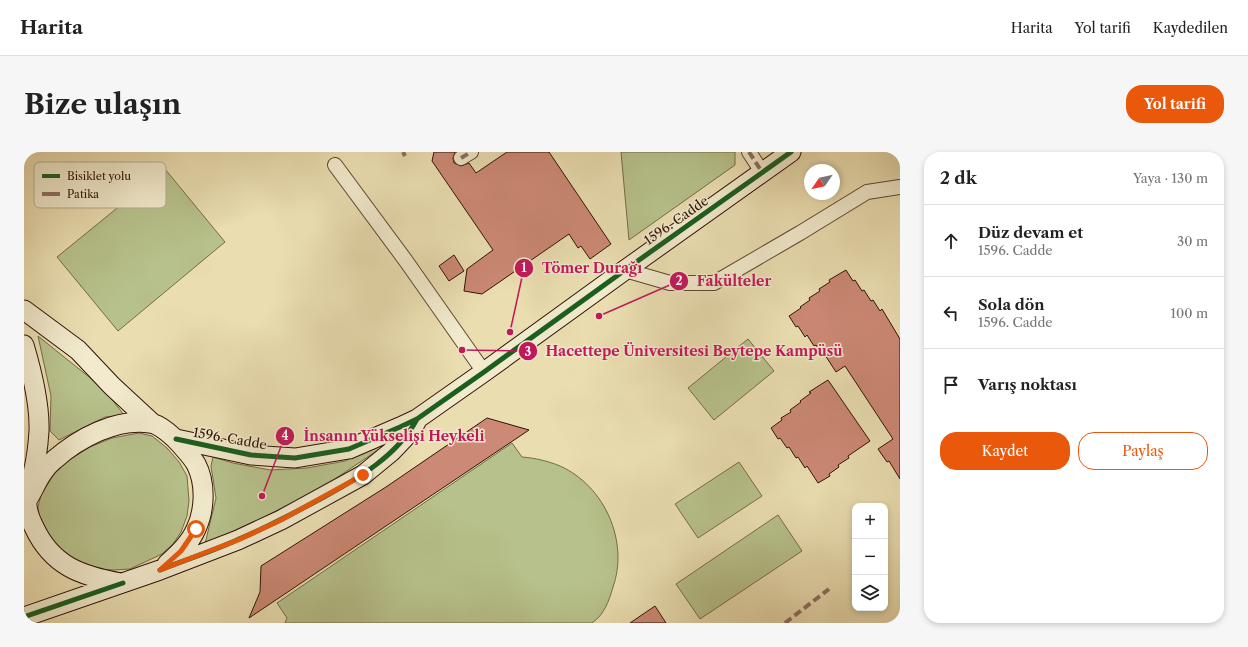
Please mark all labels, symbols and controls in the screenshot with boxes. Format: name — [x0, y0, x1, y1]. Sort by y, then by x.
text: Harita — [20, 16, 83, 39]
text: Harita — [1011, 19, 1053, 37]
text: Yol tarifi — [1075, 19, 1131, 37]
text: Kaydedilen — [1153, 19, 1228, 37]
button: Yol tarifi — [1126, 85, 1224, 123]
text: Bize ulaşın — [24, 87, 181, 121]
legend — [34, 162, 166, 208]
north arrow — [804, 164, 840, 200]
text: 2 dk — [940, 168, 977, 188]
text: Bisiklet yolu — [67, 169, 131, 183]
text: Yaya · 130 m — [1133, 170, 1208, 186]
text: Patika — [67, 187, 99, 201]
street label: 1596. Cadde — [641, 192, 711, 248]
text: Düz devam et — [978, 223, 1083, 242]
icon: ahead — [940, 230, 962, 252]
text: 30 m — [1177, 233, 1208, 249]
text: 1596. Cadde — [978, 242, 1053, 258]
callout: Tömer Durağı — [514, 255, 650, 281]
text: Tömer Durağı — [542, 259, 642, 277]
text: 1 — [521, 260, 527, 275]
callout: Fakülteler — [669, 268, 780, 294]
text: Fakülteler — [697, 272, 771, 290]
text: 2 — [675, 273, 683, 288]
text: Sola dön — [978, 295, 1045, 314]
icon: left — [940, 302, 962, 324]
text: 100 m — [1170, 305, 1208, 321]
text: 1596. Cadde — [978, 314, 1053, 330]
callout: Hacettepe Üniversitesi Beytepe Kampüsü — [518, 338, 851, 364]
text: Hacettepe Üniversitesi Beytepe Kampüsü — [545, 342, 843, 360]
text: 3 — [525, 344, 532, 359]
icon: arrive — [940, 374, 962, 396]
text: Varış noktası — [978, 375, 1077, 394]
callout: İnsanın Yükselişi Heykeli — [275, 423, 493, 449]
street label: 1596. Cadde — [192, 424, 268, 452]
text: İnsanın Yükselişi Heykeli — [303, 427, 485, 445]
text: 4 — [281, 428, 289, 443]
button: Kaydet — [940, 432, 1070, 470]
button: Paylaş — [1078, 432, 1208, 470]
route end — [354, 466, 372, 484]
map controls — [852, 503, 888, 611]
button: + — [852, 503, 888, 539]
route start — [187, 520, 205, 538]
button: − — [852, 539, 888, 575]
button: layers — [852, 575, 888, 611]

